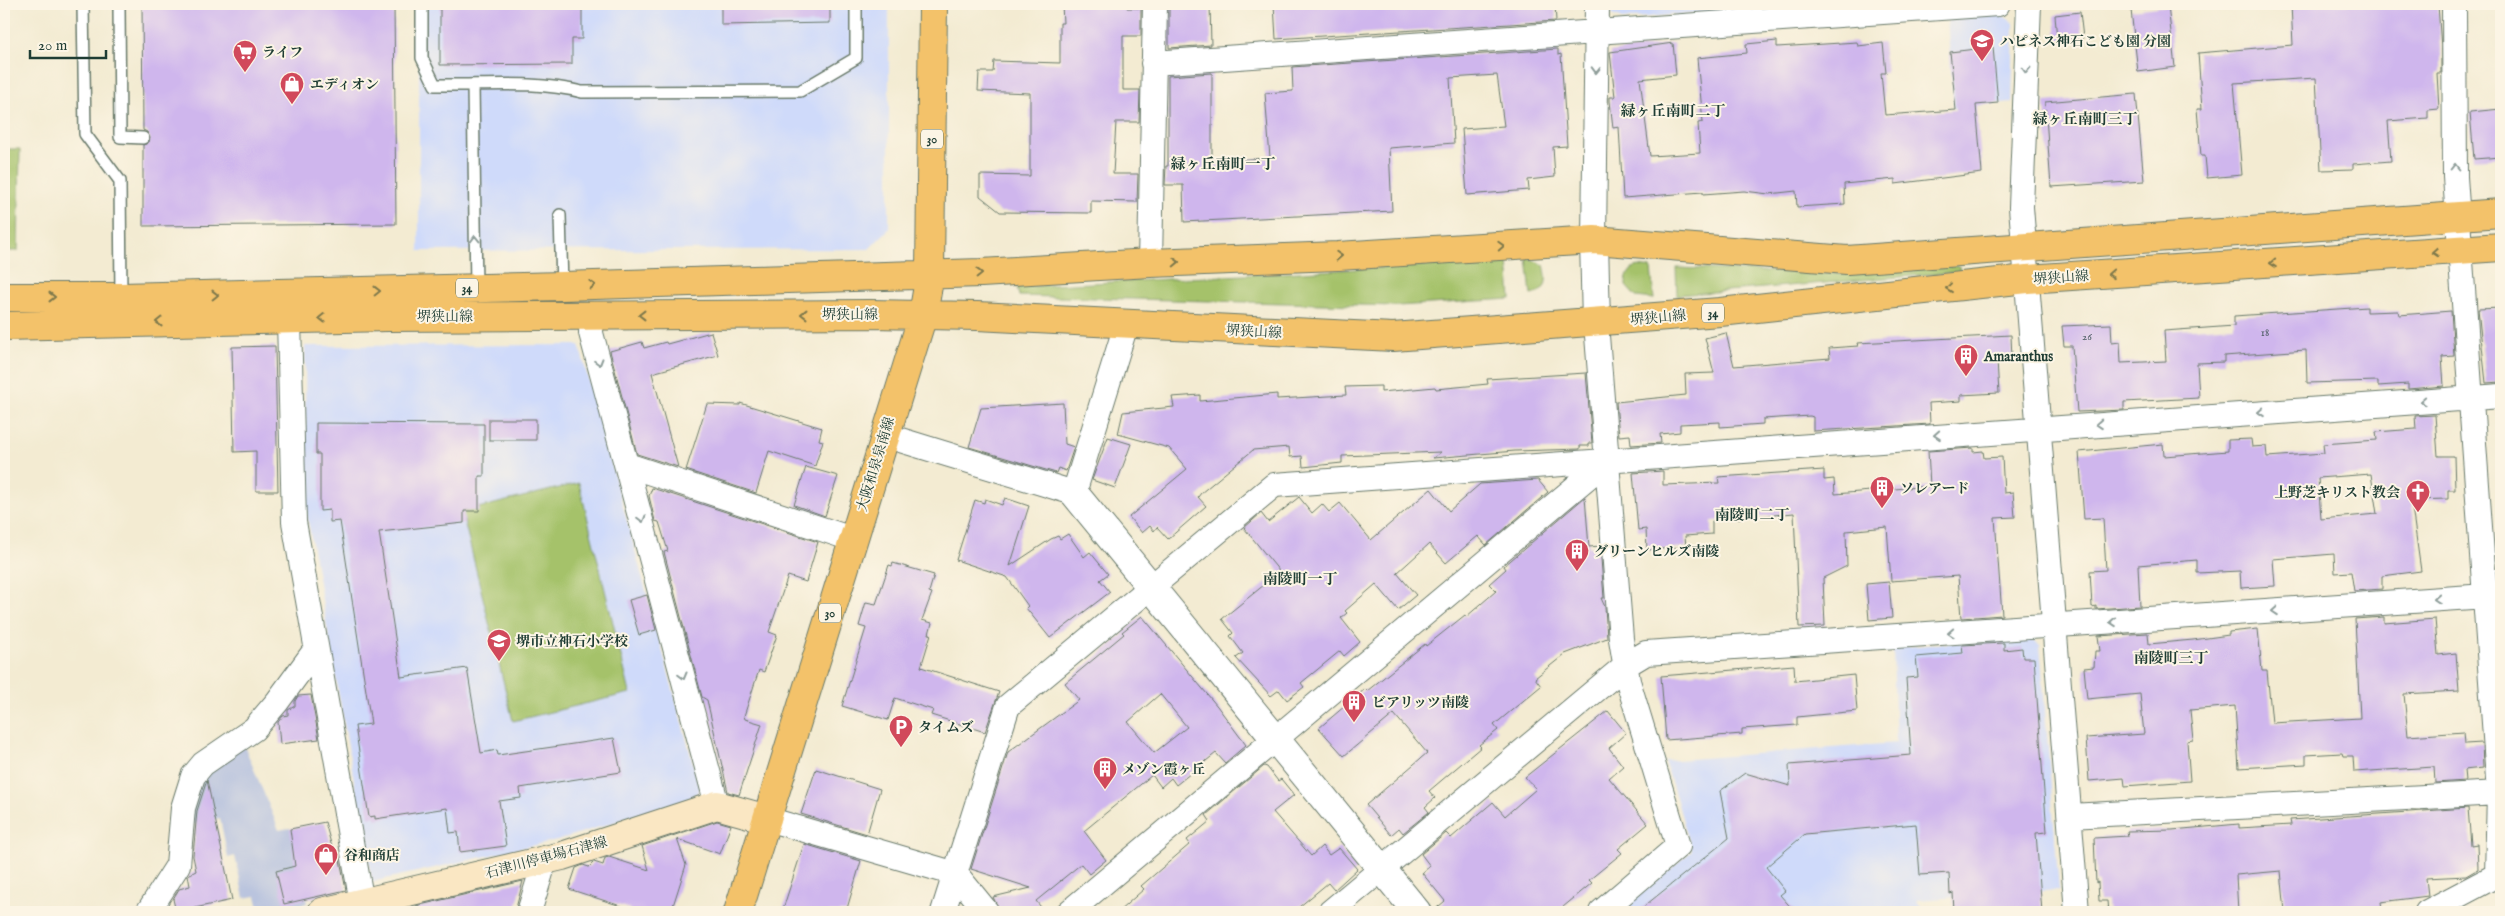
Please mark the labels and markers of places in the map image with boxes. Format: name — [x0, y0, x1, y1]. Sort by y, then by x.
school or university icon: ハピネス神石こども園 分園 — [1969, 28, 1995, 62]
place label: ハピネス神石こども園 分園 — [2000, 33, 2171, 51]
supermarket icon: ライフ — [232, 39, 258, 73]
place label: ライフ — [262, 44, 303, 62]
shop icon: エディオン — [279, 71, 305, 105]
place label: エディオン — [310, 76, 379, 94]
building icon: Amaranthus — [1953, 343, 1979, 377]
place label: Amaranthus — [1983, 348, 2053, 366]
building icon: ソレアード — [1869, 475, 1895, 509]
church icon: 上野芝キリスト教会 — [2405, 479, 2431, 513]
place label: ソレアード — [1900, 480, 1970, 498]
place label: 上野芝キリスト教会 — [2274, 484, 2400, 502]
building icon: グリーンヒルズ南陵 — [1564, 538, 1590, 572]
place label: グリーンヒルズ南陵 — [1594, 543, 1719, 561]
school or university icon: 堺市立神石小学校 — [486, 628, 512, 662]
place label: 堺市立神石小学校 — [516, 633, 628, 651]
building icon: ビアリッツ南陵 — [1341, 689, 1367, 723]
place label: ビアリッツ南陵 — [1372, 694, 1469, 712]
parking icon: タイムズ — [888, 714, 914, 748]
place label: タイムズ — [918, 719, 974, 737]
building icon: メゾン霞ヶ丘 — [1092, 756, 1118, 790]
place label: メゾン霞ヶ丘 — [1122, 761, 1206, 779]
shop icon: 谷和商店 — [313, 842, 339, 876]
place label: 谷和商店 — [344, 847, 400, 865]

